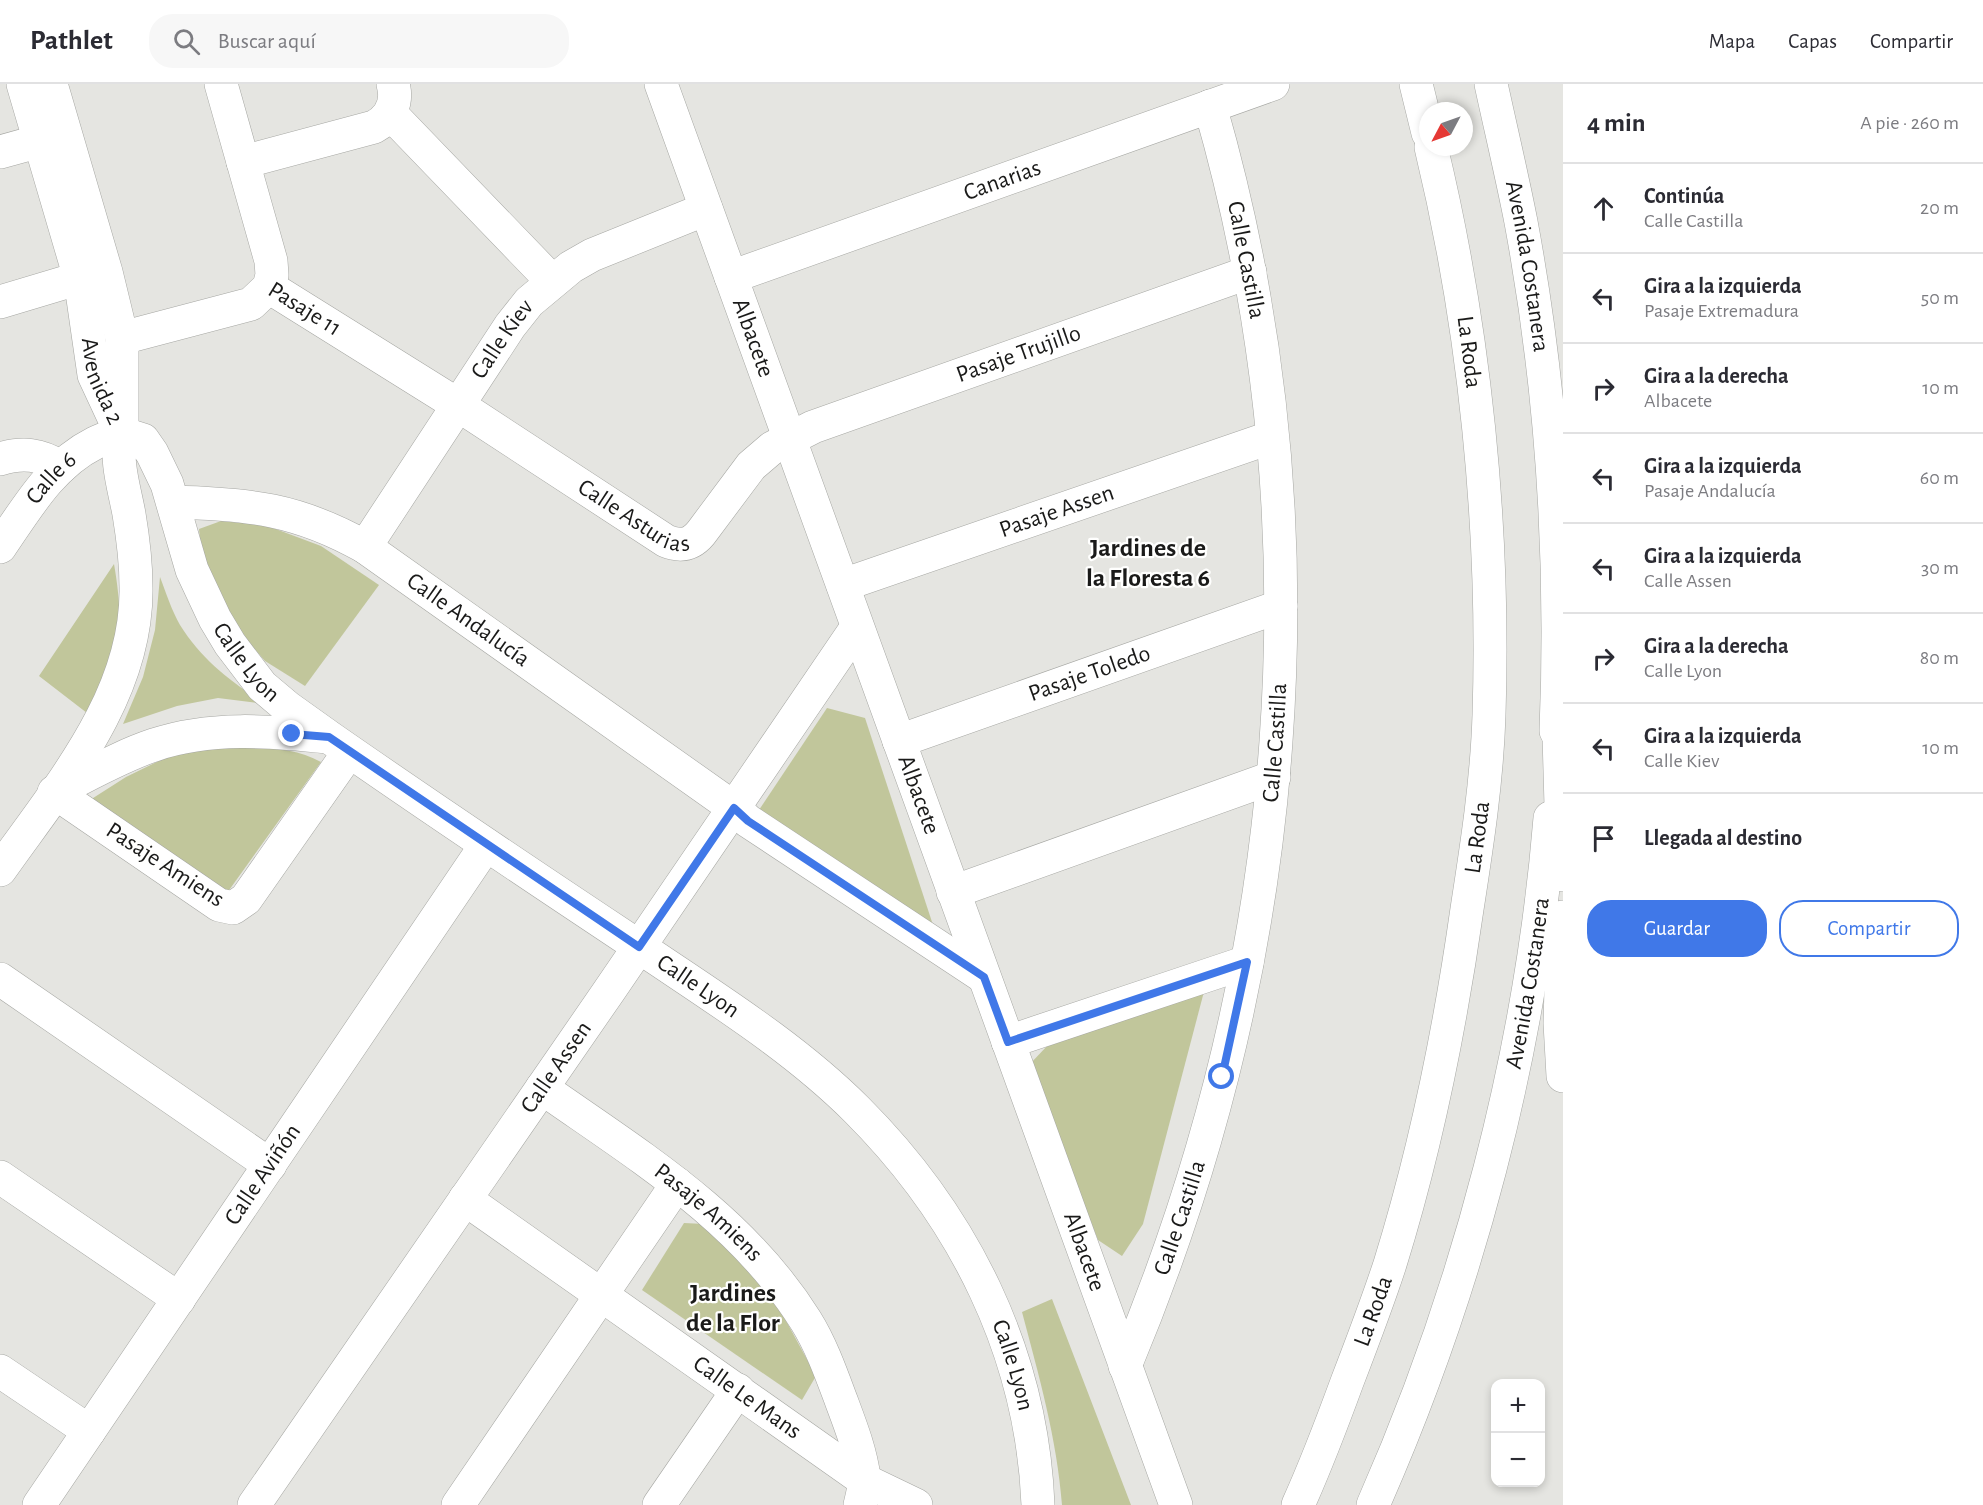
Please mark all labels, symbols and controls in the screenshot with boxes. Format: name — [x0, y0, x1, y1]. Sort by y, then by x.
search box — [149, 14, 569, 68]
icon: search — [170, 25, 203, 58]
text: Pathlet — [30, 27, 113, 55]
text: Buscar aquí — [218, 30, 316, 52]
text: Mapa — [1709, 31, 1755, 52]
text: Capas — [1788, 31, 1837, 52]
text: Compartir — [1870, 31, 1953, 52]
north arrow — [1419, 102, 1473, 156]
text: 4 min — [1587, 110, 1646, 136]
text: A pie · 260 m — [1860, 113, 1959, 133]
street label: Canarias — [961, 156, 1044, 205]
street label: Avenida Costanera — [1501, 179, 1553, 353]
text: Continúa — [1644, 185, 1724, 207]
icon: ahead — [1587, 192, 1620, 225]
text: 20 m — [1920, 198, 1959, 218]
street label: Calle Castilla — [1223, 199, 1269, 321]
text: Calle Castilla — [1644, 211, 1743, 231]
text: Gira a la izquierda — [1644, 275, 1802, 297]
street label: Pasaje 11 — [264, 278, 345, 341]
icon: left — [1587, 282, 1620, 315]
text: 50 m — [1921, 288, 1959, 308]
street label: Calle Kiev — [467, 295, 538, 383]
street label: Albacete — [728, 295, 778, 380]
text: Pasaje Extremadura — [1644, 301, 1799, 321]
street label: La Roda — [1453, 314, 1485, 390]
street label: Pasaje Trujillo — [953, 321, 1084, 387]
street label: Avenida 2 — [77, 336, 127, 428]
text: Gira a la derecha — [1644, 365, 1789, 387]
icon: right — [1587, 372, 1620, 405]
text: 10 m — [1922, 378, 1959, 398]
text: Albacete — [1644, 391, 1712, 411]
street label: Calle 6 — [22, 447, 81, 509]
text: Gira a la izquierda — [1644, 455, 1802, 477]
icon: left — [1587, 462, 1620, 495]
text: 60 m — [1920, 468, 1959, 488]
street label: Calle Asturias — [574, 475, 692, 557]
street label: Pasaje Assen — [996, 480, 1117, 542]
text: Pasaje Andalucía — [1644, 481, 1776, 501]
district label: Jardines de la Floresta 6 — [1086, 535, 1210, 591]
text: Gira a la izquierda — [1644, 545, 1802, 567]
icon: left — [1587, 552, 1620, 585]
text: 30 m — [1921, 558, 1959, 578]
street label: Calle Andalucía — [402, 568, 534, 671]
text: Calle Assen — [1644, 571, 1732, 591]
street label: Calle Lyon — [208, 619, 284, 707]
text: Gira a la derecha — [1644, 635, 1789, 657]
street label: Pasaje Toledo — [1025, 641, 1154, 706]
icon: right — [1587, 642, 1620, 675]
text: 80 m — [1920, 648, 1959, 668]
text: Calle Lyon — [1644, 661, 1722, 681]
street label: Calle Castilla — [1259, 683, 1291, 803]
route end — [278, 720, 304, 746]
text: Gira a la izquierda — [1644, 725, 1802, 747]
icon: left — [1587, 732, 1620, 765]
text: 10 m — [1922, 738, 1959, 758]
text: Calle Kiev — [1644, 751, 1720, 771]
street label: Albacete — [893, 752, 944, 837]
street label: La Roda — [1461, 800, 1494, 875]
street label: Pasaje Amiens — [102, 818, 228, 912]
icon: arrive — [1587, 822, 1620, 855]
text: Llegada al destino — [1644, 827, 1802, 849]
street label: Avenida Costanera — [1502, 896, 1554, 1071]
button: Guardar — [1587, 900, 1767, 957]
button: Compartir — [1779, 900, 1959, 957]
street label: Calle Lyon — [652, 950, 744, 1023]
street label: Calle Assen — [516, 1017, 596, 1118]
route start — [1208, 1063, 1234, 1089]
street label: Calle Aviñón — [220, 1120, 305, 1229]
street label: Calle Castilla — [1150, 1158, 1210, 1279]
street label: Pasaje Amiens — [650, 1159, 767, 1266]
street label: Albacete — [1059, 1209, 1109, 1294]
street label: La Roda — [1350, 1273, 1397, 1350]
district label: Jardines de la Flor — [686, 1280, 780, 1336]
street label: Calle Lyon — [987, 1316, 1038, 1413]
street label: Calle Le Mans — [689, 1352, 806, 1444]
map controls — [1491, 1379, 1545, 1487]
button: + — [1491, 1379, 1545, 1433]
button: − — [1491, 1433, 1545, 1487]

